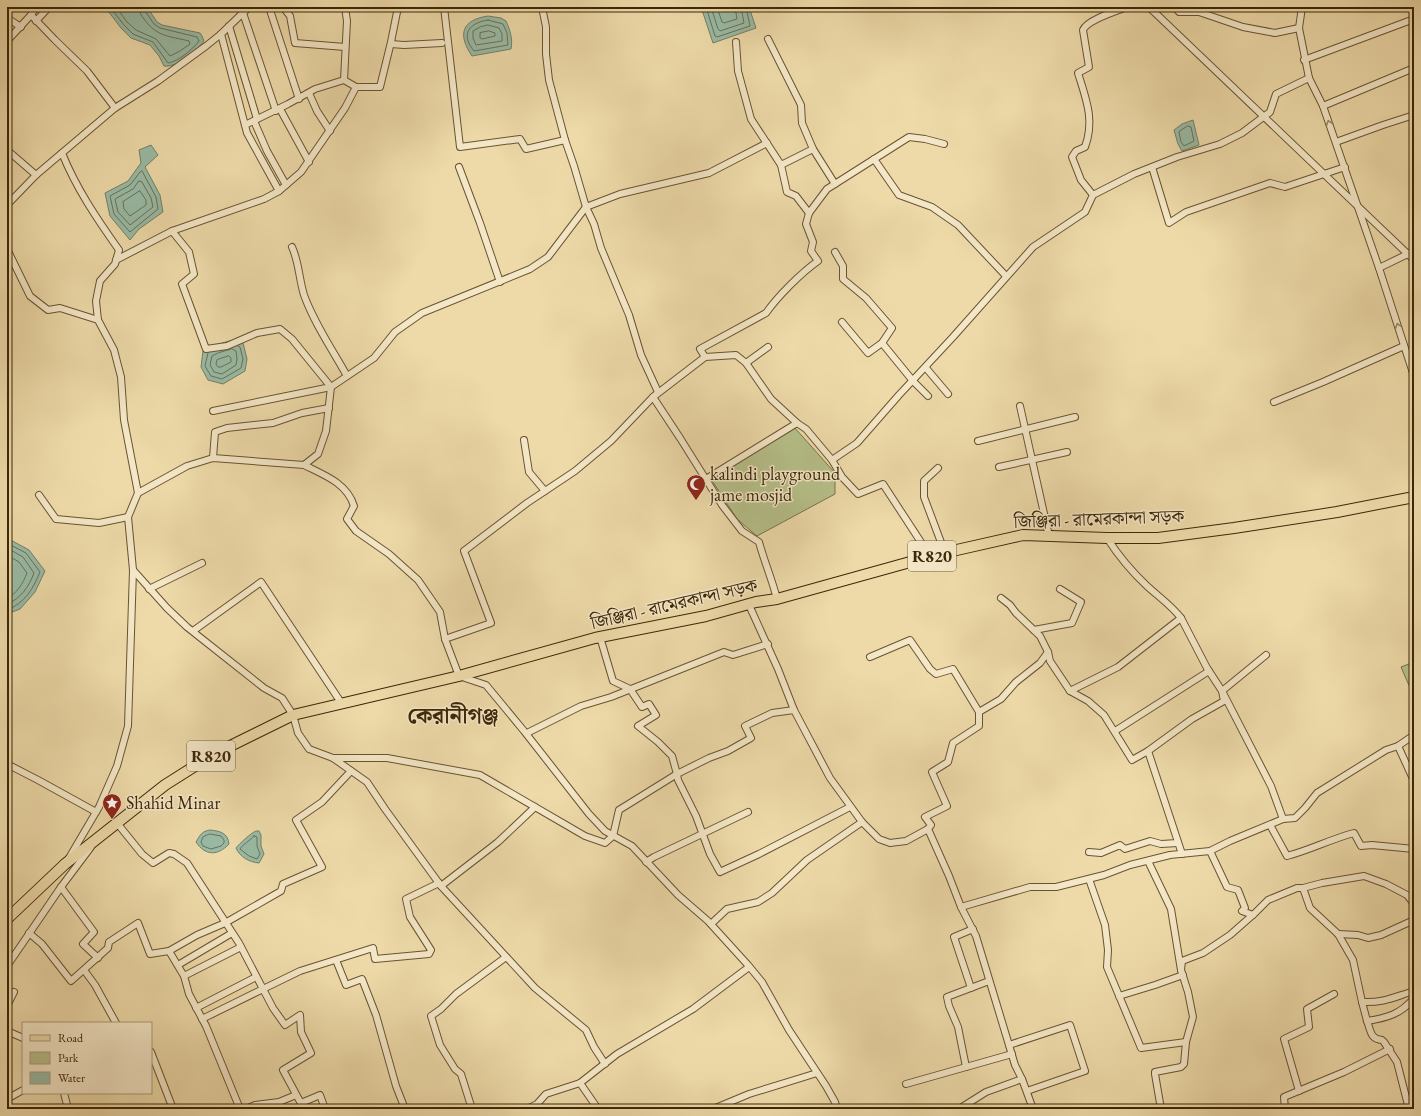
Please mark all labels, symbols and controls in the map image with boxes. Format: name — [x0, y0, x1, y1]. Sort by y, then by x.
one-way arrow — [1326, 120, 1334, 127]
one-way arrow — [1394, 322, 1403, 329]
place label: kalindi playground jame mosjid — [709, 462, 841, 506]
mosque icon: kalindi playground jame mosjid — [685, 473, 707, 501]
street label: জিঞ্জিরা - রামেরকান্দা সড়ক — [1012, 504, 1186, 533]
road number: R820 — [908, 541, 956, 571]
street label: জিঞ্জিরা - রামেরকান্দা সড়ক — [587, 573, 761, 634]
district label: কেরানীগঞ্জ — [407, 701, 499, 730]
road number: R820 — [187, 741, 235, 771]
place label: Shahid Minar — [126, 791, 221, 814]
place icon: Shahid Minar — [101, 792, 123, 820]
legend — [22, 1022, 152, 1094]
text: Road — [58, 1030, 84, 1046]
text: Park — [58, 1050, 79, 1066]
text: Water — [58, 1070, 85, 1086]

